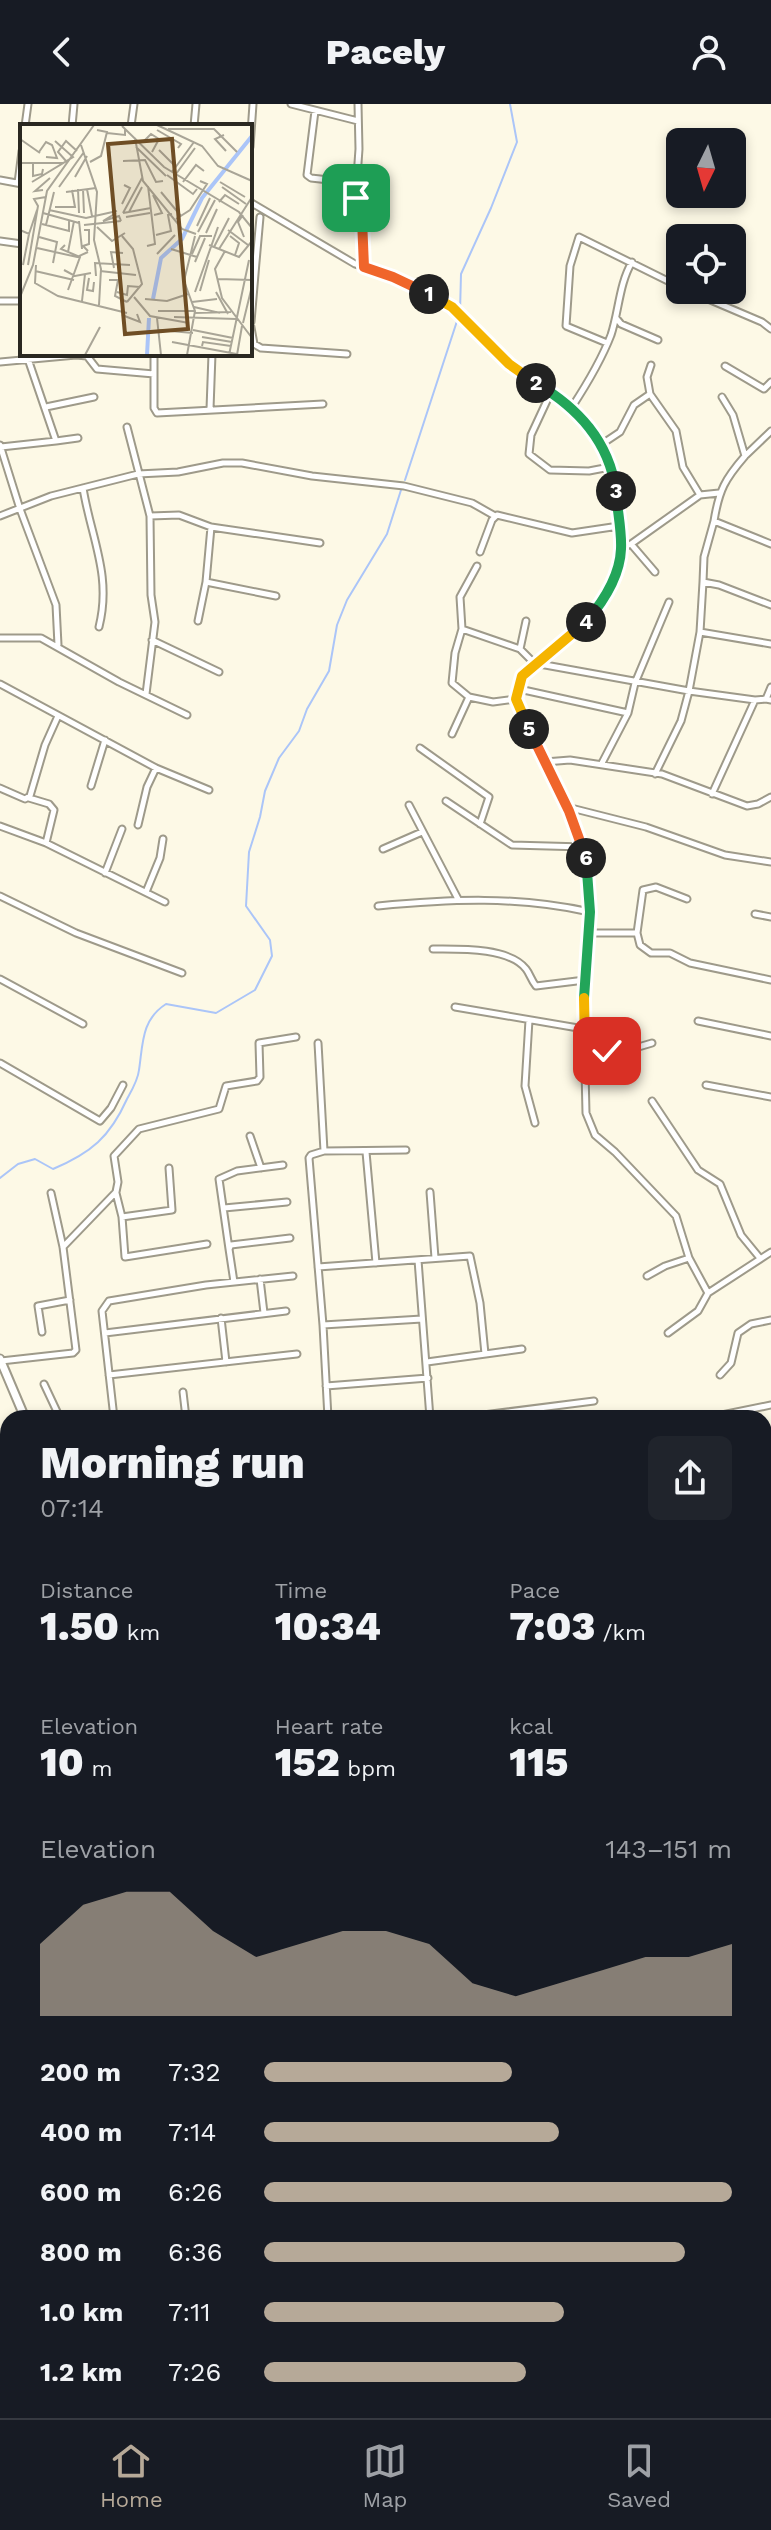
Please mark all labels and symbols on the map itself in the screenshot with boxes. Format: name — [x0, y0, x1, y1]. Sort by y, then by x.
inset map — [20, 124, 252, 356]
north arrow — [666, 128, 746, 208]
pin — [322, 164, 390, 232]
pin: 1 — [409, 274, 449, 314]
pin: 2 — [516, 363, 556, 403]
pin: 3 — [596, 471, 636, 511]
pin: 4 — [566, 602, 606, 642]
pin: 5 — [509, 709, 549, 749]
pin: 6 — [566, 838, 606, 878]
pin — [573, 1017, 641, 1085]

